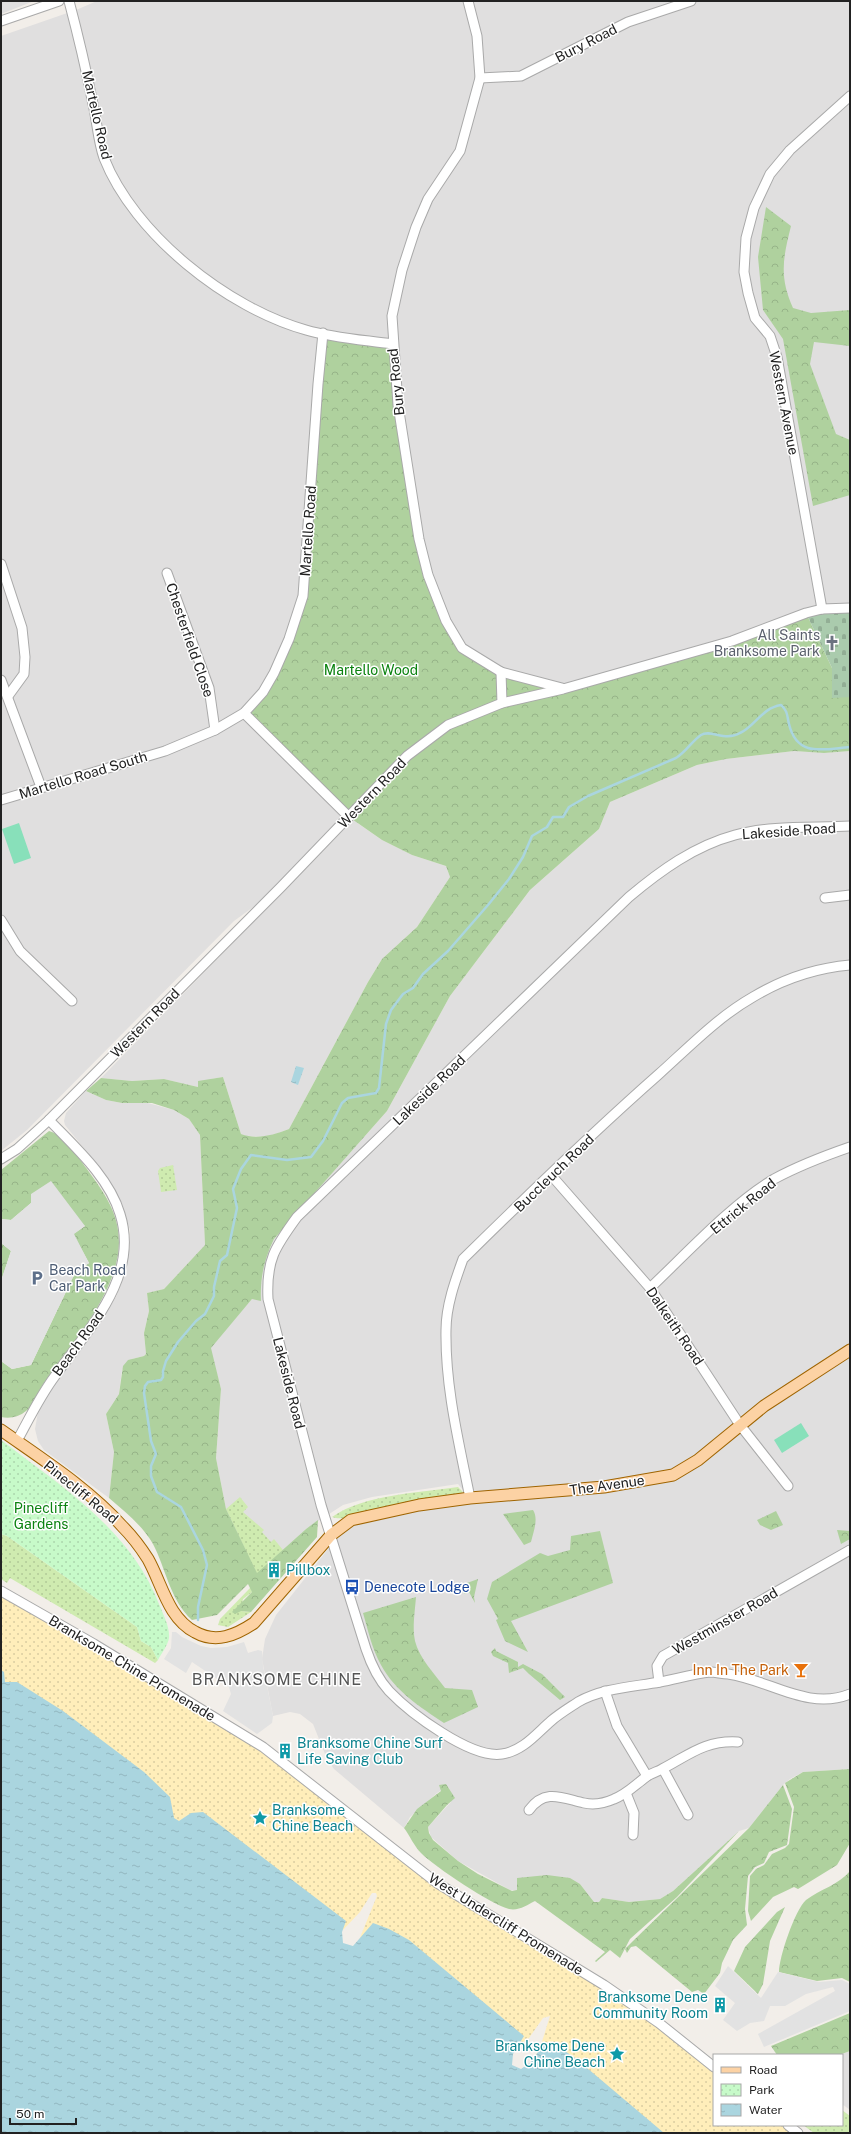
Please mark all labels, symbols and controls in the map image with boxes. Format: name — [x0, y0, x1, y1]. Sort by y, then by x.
street label: Bury Road — [552, 21, 620, 65]
street label: Martello Road — [79, 69, 115, 161]
street label: Bury Road — [385, 348, 407, 416]
street label: Western Avenue — [766, 350, 802, 456]
street label: Martello Road — [297, 485, 319, 577]
street label: Chesterfield Close — [163, 581, 217, 699]
place label: All Saints Branksome Park — [714, 627, 820, 659]
church icon: All Saints Branksome Park — [823, 634, 841, 652]
park label: Martello Wood — [324, 662, 418, 678]
street label: Martello Road South — [17, 748, 149, 802]
street label: Western Road — [335, 755, 409, 831]
street label: Lakeside Road — [741, 820, 837, 842]
street label: Western Road — [107, 985, 183, 1061]
street label: Lakeside Road — [390, 1051, 468, 1129]
street label: Buccleuch Road — [511, 1131, 597, 1215]
street label: Ettrick Road — [707, 1175, 779, 1237]
place label: Beach Road Car Park — [49, 1262, 126, 1294]
parking icon: Beach Road Car Park — [28, 1269, 46, 1287]
street label: Dalkeith Road — [643, 1284, 707, 1368]
street label: Beach Road — [49, 1307, 107, 1379]
street label: Lakeside Road — [270, 1335, 308, 1431]
street label: Pinecliff Road — [41, 1457, 121, 1527]
street label: The Avenue — [568, 1472, 646, 1498]
park label: Pinecliff Gardens — [14, 1500, 69, 1532]
building icon: Pillbox — [265, 1561, 283, 1579]
place label: Pillbox — [286, 1562, 330, 1578]
bus stop icon: Denecote Lodge — [343, 1578, 361, 1596]
place label: Denecote Lodge — [364, 1579, 470, 1595]
street label: Westminster Road — [670, 1584, 780, 1658]
street label: Branksome Chine Promenade — [46, 1612, 218, 1724]
bar icon: Inn In The Park — [792, 1661, 810, 1679]
place label: Inn In The Park — [693, 1662, 789, 1678]
district label: BRANKSOME CHINE — [192, 1670, 362, 1689]
place label: Branksome Chine Surf Life Saving Club — [297, 1735, 443, 1767]
building icon: Branksome Chine Surf Life Saving Club — [276, 1742, 294, 1760]
place label: Branksome Chine Beach — [272, 1802, 353, 1834]
place icon: Branksome Chine Beach — [251, 1809, 269, 1827]
street label: West Undercliff Promenade — [426, 1870, 586, 1978]
place label: Branksome Dene Community Room — [593, 1989, 708, 2021]
building icon: Branksome Dene Community Room — [711, 1996, 729, 2014]
place label: Branksome Dene Chine Beach — [495, 2038, 605, 2070]
place icon: Branksome Dene Chine Beach — [608, 2045, 626, 2063]
legend — [713, 2054, 843, 2126]
text: Road — [749, 2063, 777, 2077]
text: Park — [749, 2083, 775, 2097]
scale bar — [10, 2100, 76, 2126]
text: Water — [749, 2103, 783, 2117]
text: 50 m — [16, 2107, 44, 2121]

